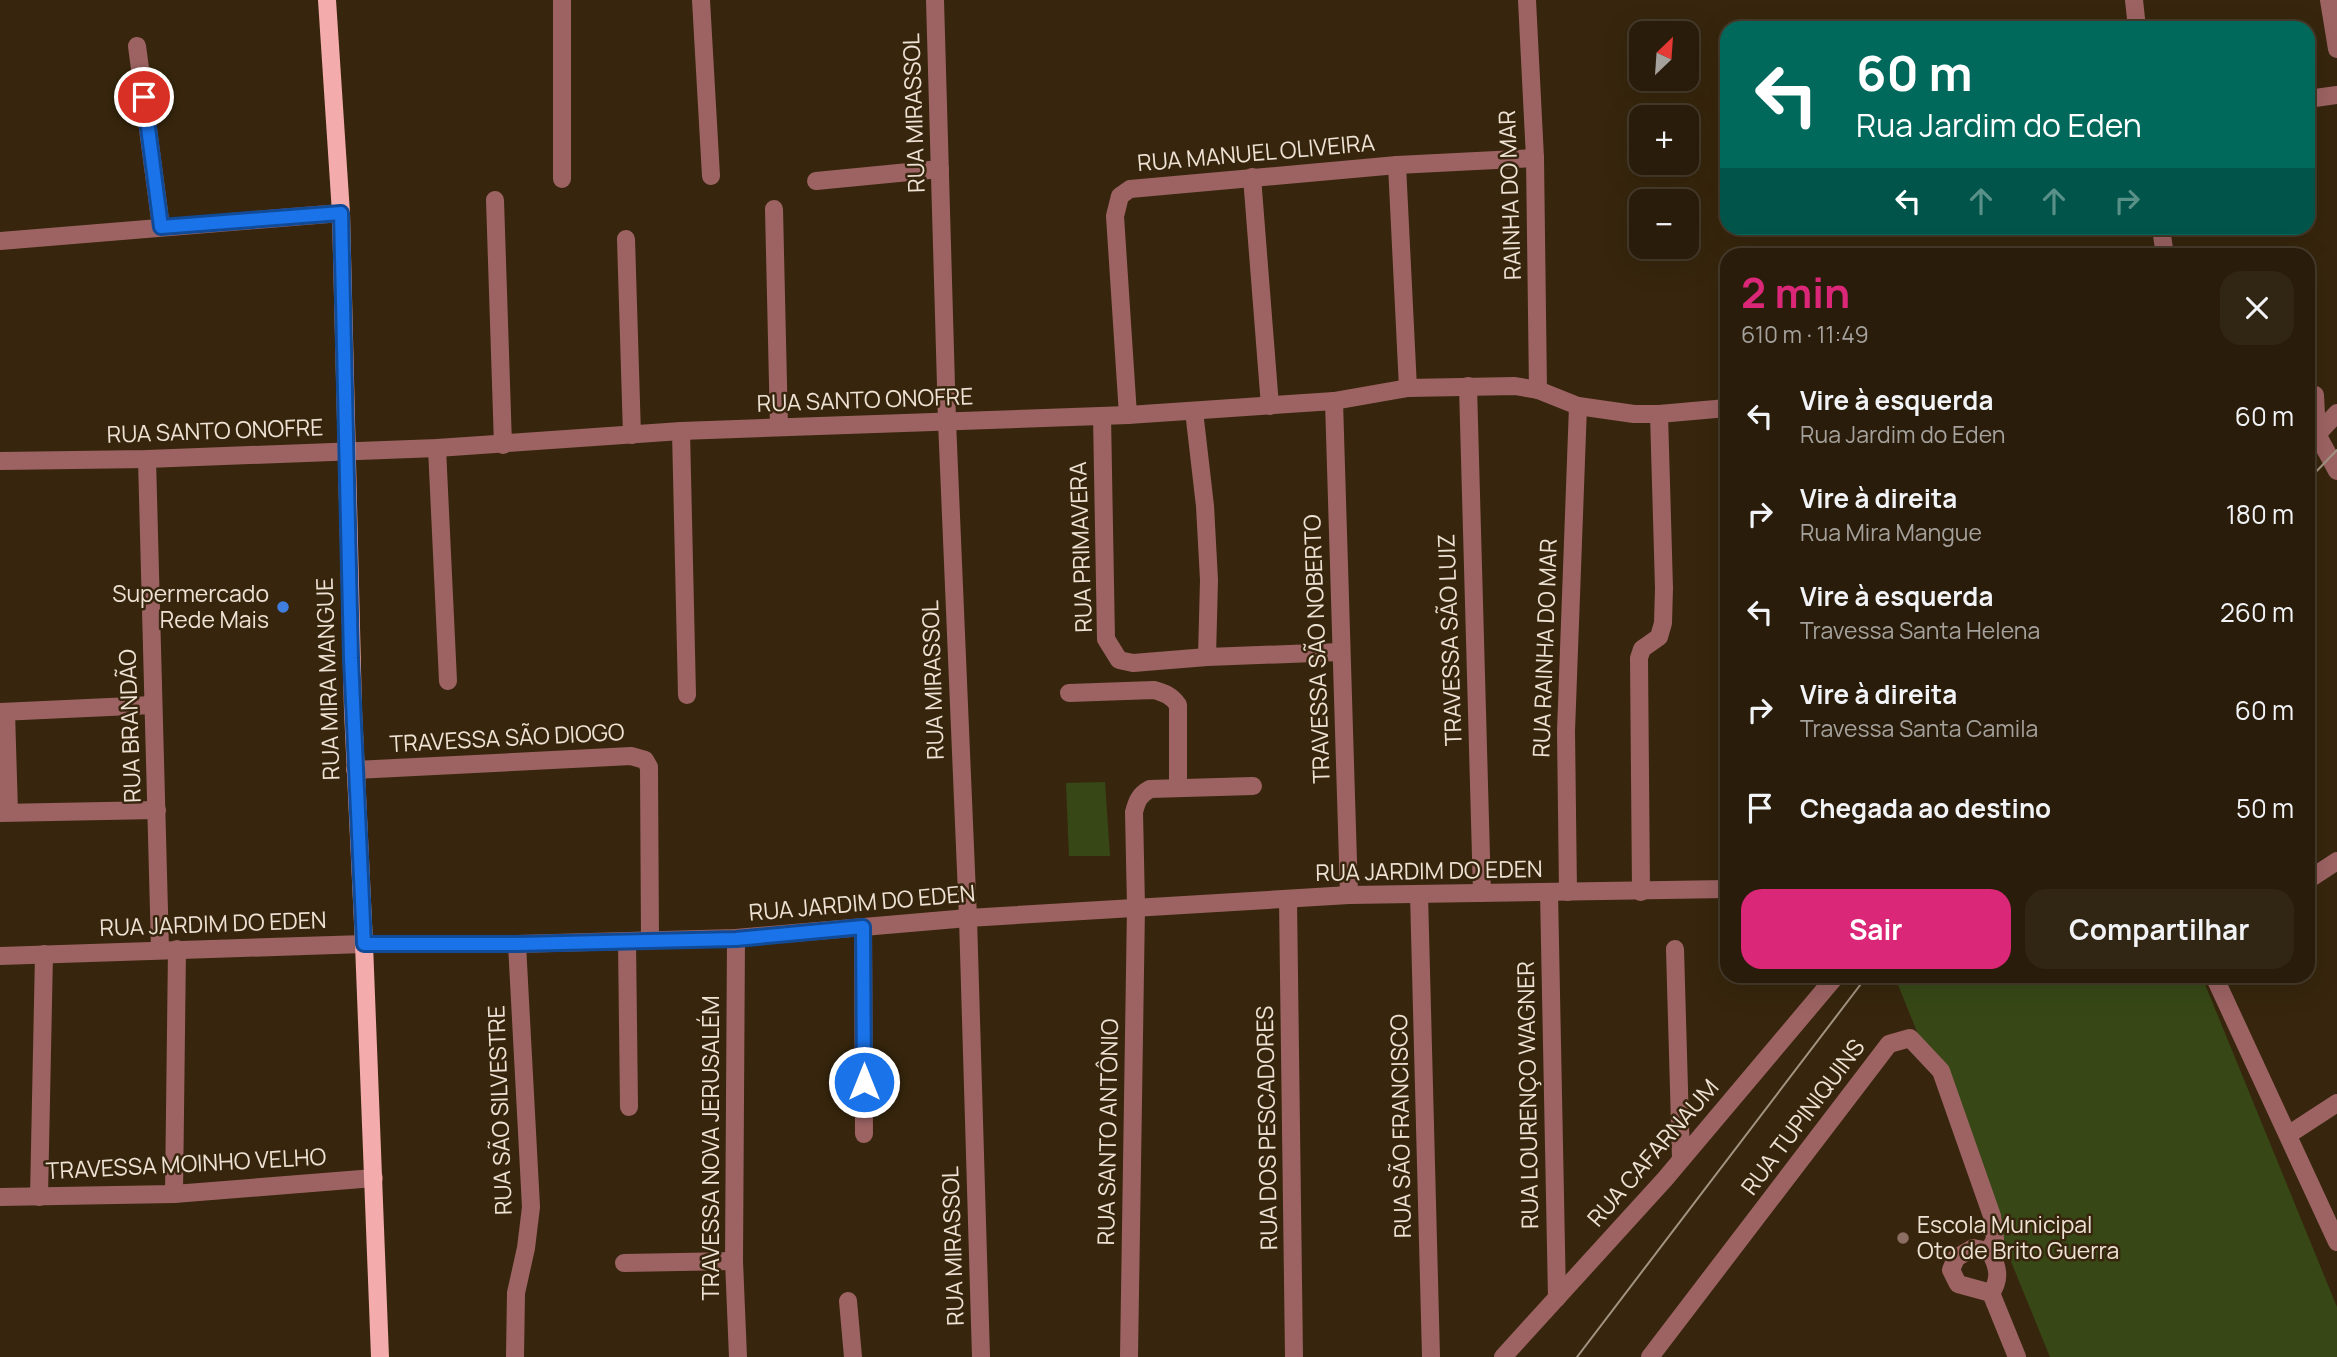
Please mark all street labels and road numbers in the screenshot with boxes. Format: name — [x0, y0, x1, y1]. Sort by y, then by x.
street label: RUA MIRASSOL — [894, 33, 932, 193]
street label: RAINHA DO MAR — [1490, 109, 1528, 281]
street label: RUA MANUEL OLIVEIRA — [1136, 126, 1376, 178]
street label: RUA SANTO ONOFRE — [756, 379, 974, 419]
street label: RUA SANTO ONOFRE — [106, 410, 324, 450]
street label: RUA PRIMAVERA — [1061, 460, 1099, 633]
street label: TRAVESSA SÃO NOBERTO — [1295, 514, 1337, 784]
street label: TRAVESSA SÃO LUIZ — [1429, 533, 1469, 747]
street label: RUA RAINHA DO MAR — [1524, 538, 1564, 758]
street label: RUA MIRA MANGUE — [307, 577, 347, 781]
street label: RUA MIRASSOL — [913, 600, 951, 760]
street label: RUA BRANDÃO — [110, 649, 148, 803]
street label: TRAVESSA SÃO DIOGO — [389, 715, 625, 759]
street label: RUA JARDIM DO EDEN — [1315, 852, 1543, 888]
street label: RUA JARDIM DO EDEN — [747, 876, 976, 928]
street label: RUA JARDIM DO EDEN — [99, 903, 327, 943]
street label: RUA LOURENÇO WAGNER — [1509, 961, 1545, 1229]
street label: TRAVESSA NOVA JERUSALÉM — [694, 995, 726, 1301]
street label: RUA SÃO SILVESTRE — [479, 1005, 519, 1216]
street label: RUA DOS PESCADORES — [1248, 1006, 1284, 1250]
street label: RUA SÃO FRANCISCO — [1382, 1014, 1418, 1238]
street label: RUA SANTO ANTÔNIO — [1089, 1018, 1125, 1246]
street label: RUA TUPINIQUINS — [1733, 1032, 1871, 1201]
street label: RUA CAFARNAUM — [1579, 1072, 1725, 1233]
street label: TRAVESSA MOINHO VELHO — [45, 1140, 327, 1186]
street label: RUA MIRASSOL — [933, 1166, 971, 1326]

